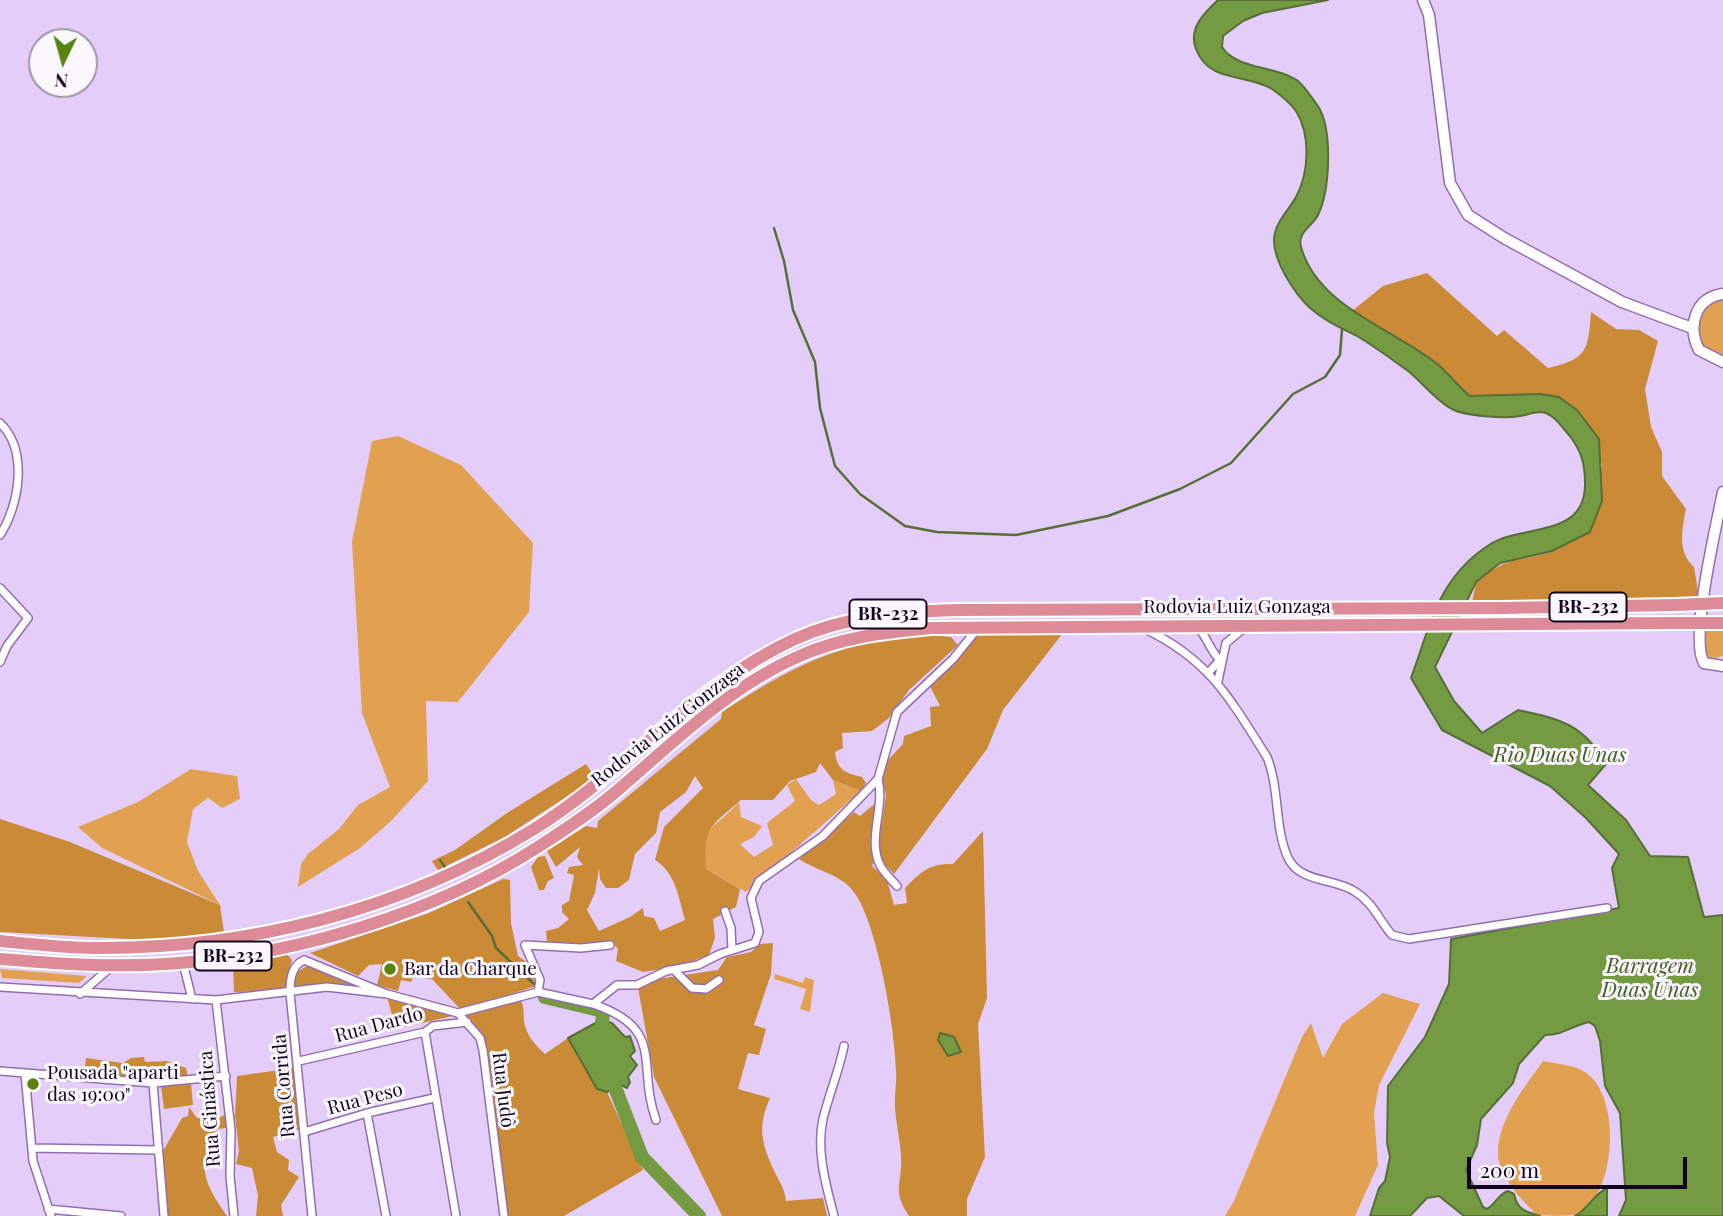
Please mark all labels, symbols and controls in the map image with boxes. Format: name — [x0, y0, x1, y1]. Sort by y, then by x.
north arrow — [28, 28, 98, 98]
text: N — [53, 68, 69, 95]
road number: BR-232 — [1550, 592, 1626, 622]
street label: Rodovia Luiz Gonzaga — [1143, 596, 1331, 618]
road number: BR-232 — [850, 600, 926, 628]
street label: Rodovia Luiz Gonzaga — [587, 658, 749, 792]
water label: Rio Duas Unas — [1494, 742, 1626, 768]
road number: BR-232 — [194, 942, 272, 971]
water label: Barragem Duas Unas — [1602, 953, 1698, 1003]
place label: Bar da Charque — [404, 958, 537, 980]
marker: Bar da Charque — [382, 961, 398, 977]
street label: Rua Dardo — [332, 1002, 426, 1048]
street label: Rua Corrida — [268, 1033, 300, 1139]
street label: Rua Ginástica — [195, 1050, 225, 1168]
street label: Rua Judô — [487, 1051, 519, 1129]
place label: Pousada "aparti das 19:00" — [47, 1062, 179, 1106]
marker: Pousada "aparti das 19:00" — [25, 1076, 41, 1092]
street label: Rua Peso — [325, 1078, 405, 1120]
scale bar — [1471, 1142, 1692, 1186]
text: 200 m — [1480, 1155, 1539, 1183]

